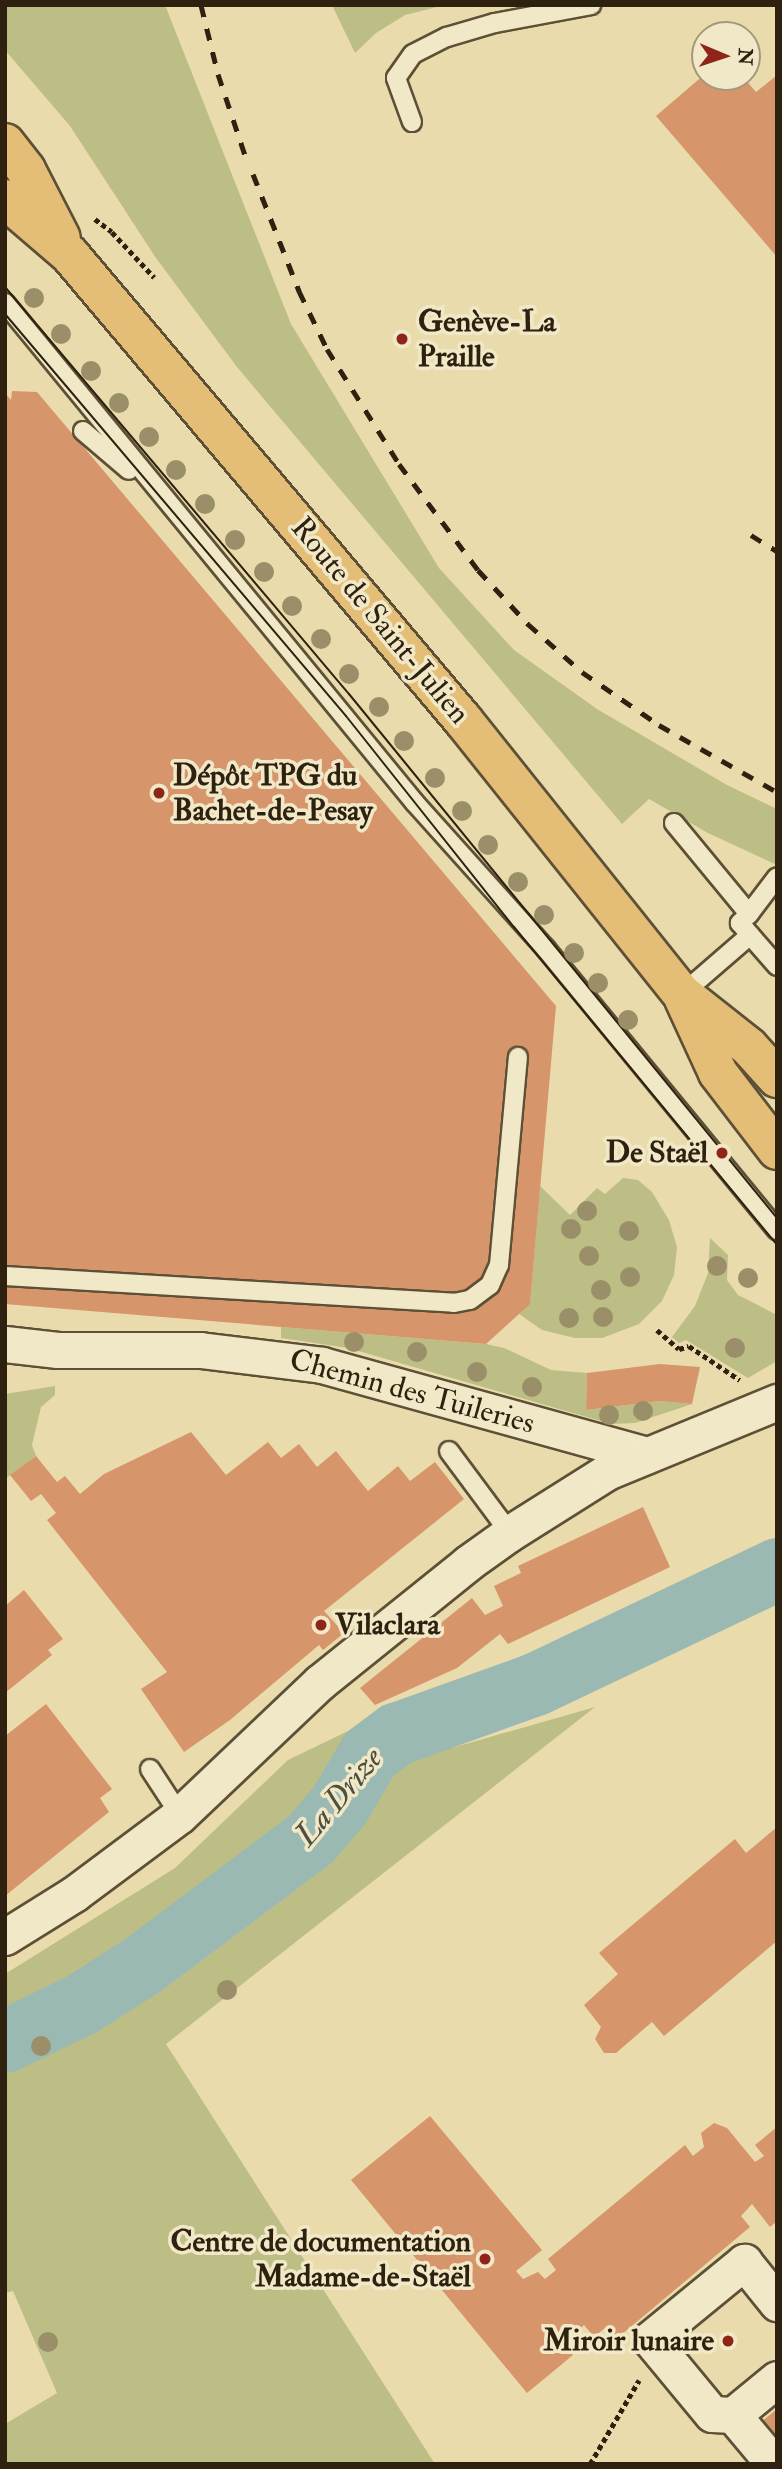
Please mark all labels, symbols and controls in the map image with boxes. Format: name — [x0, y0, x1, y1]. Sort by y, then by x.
north arrow — [691, 21, 761, 91]
text: N — [733, 48, 757, 66]
place label: Genève-La Praille — [418, 304, 556, 374]
marker: Genève-La Praille — [392, 329, 412, 349]
street label: Route de Saint-Julien — [283, 510, 477, 732]
place label: Dépôt TPG du Bachet-de-Pesay — [173, 758, 373, 828]
marker: Dépôt TPG du Bachet-de-Pesay — [151, 785, 167, 801]
place label: De Staël — [606, 1135, 708, 1171]
marker: De Staël — [714, 1145, 730, 1161]
street label: Chemin des Tuileries — [286, 1342, 538, 1442]
place label: Vilaclara — [335, 1607, 440, 1643]
marker: Vilaclara — [313, 1617, 329, 1633]
water label: La Drize — [287, 1740, 391, 1854]
place label: Centre de documentation Madame-de-Staël — [171, 2224, 471, 2294]
marker: Centre de documentation Madame-de-Staël — [477, 2251, 493, 2267]
place label: Miroir lunaire — [544, 2323, 714, 2359]
marker: Miroir lunaire — [720, 2333, 736, 2349]

